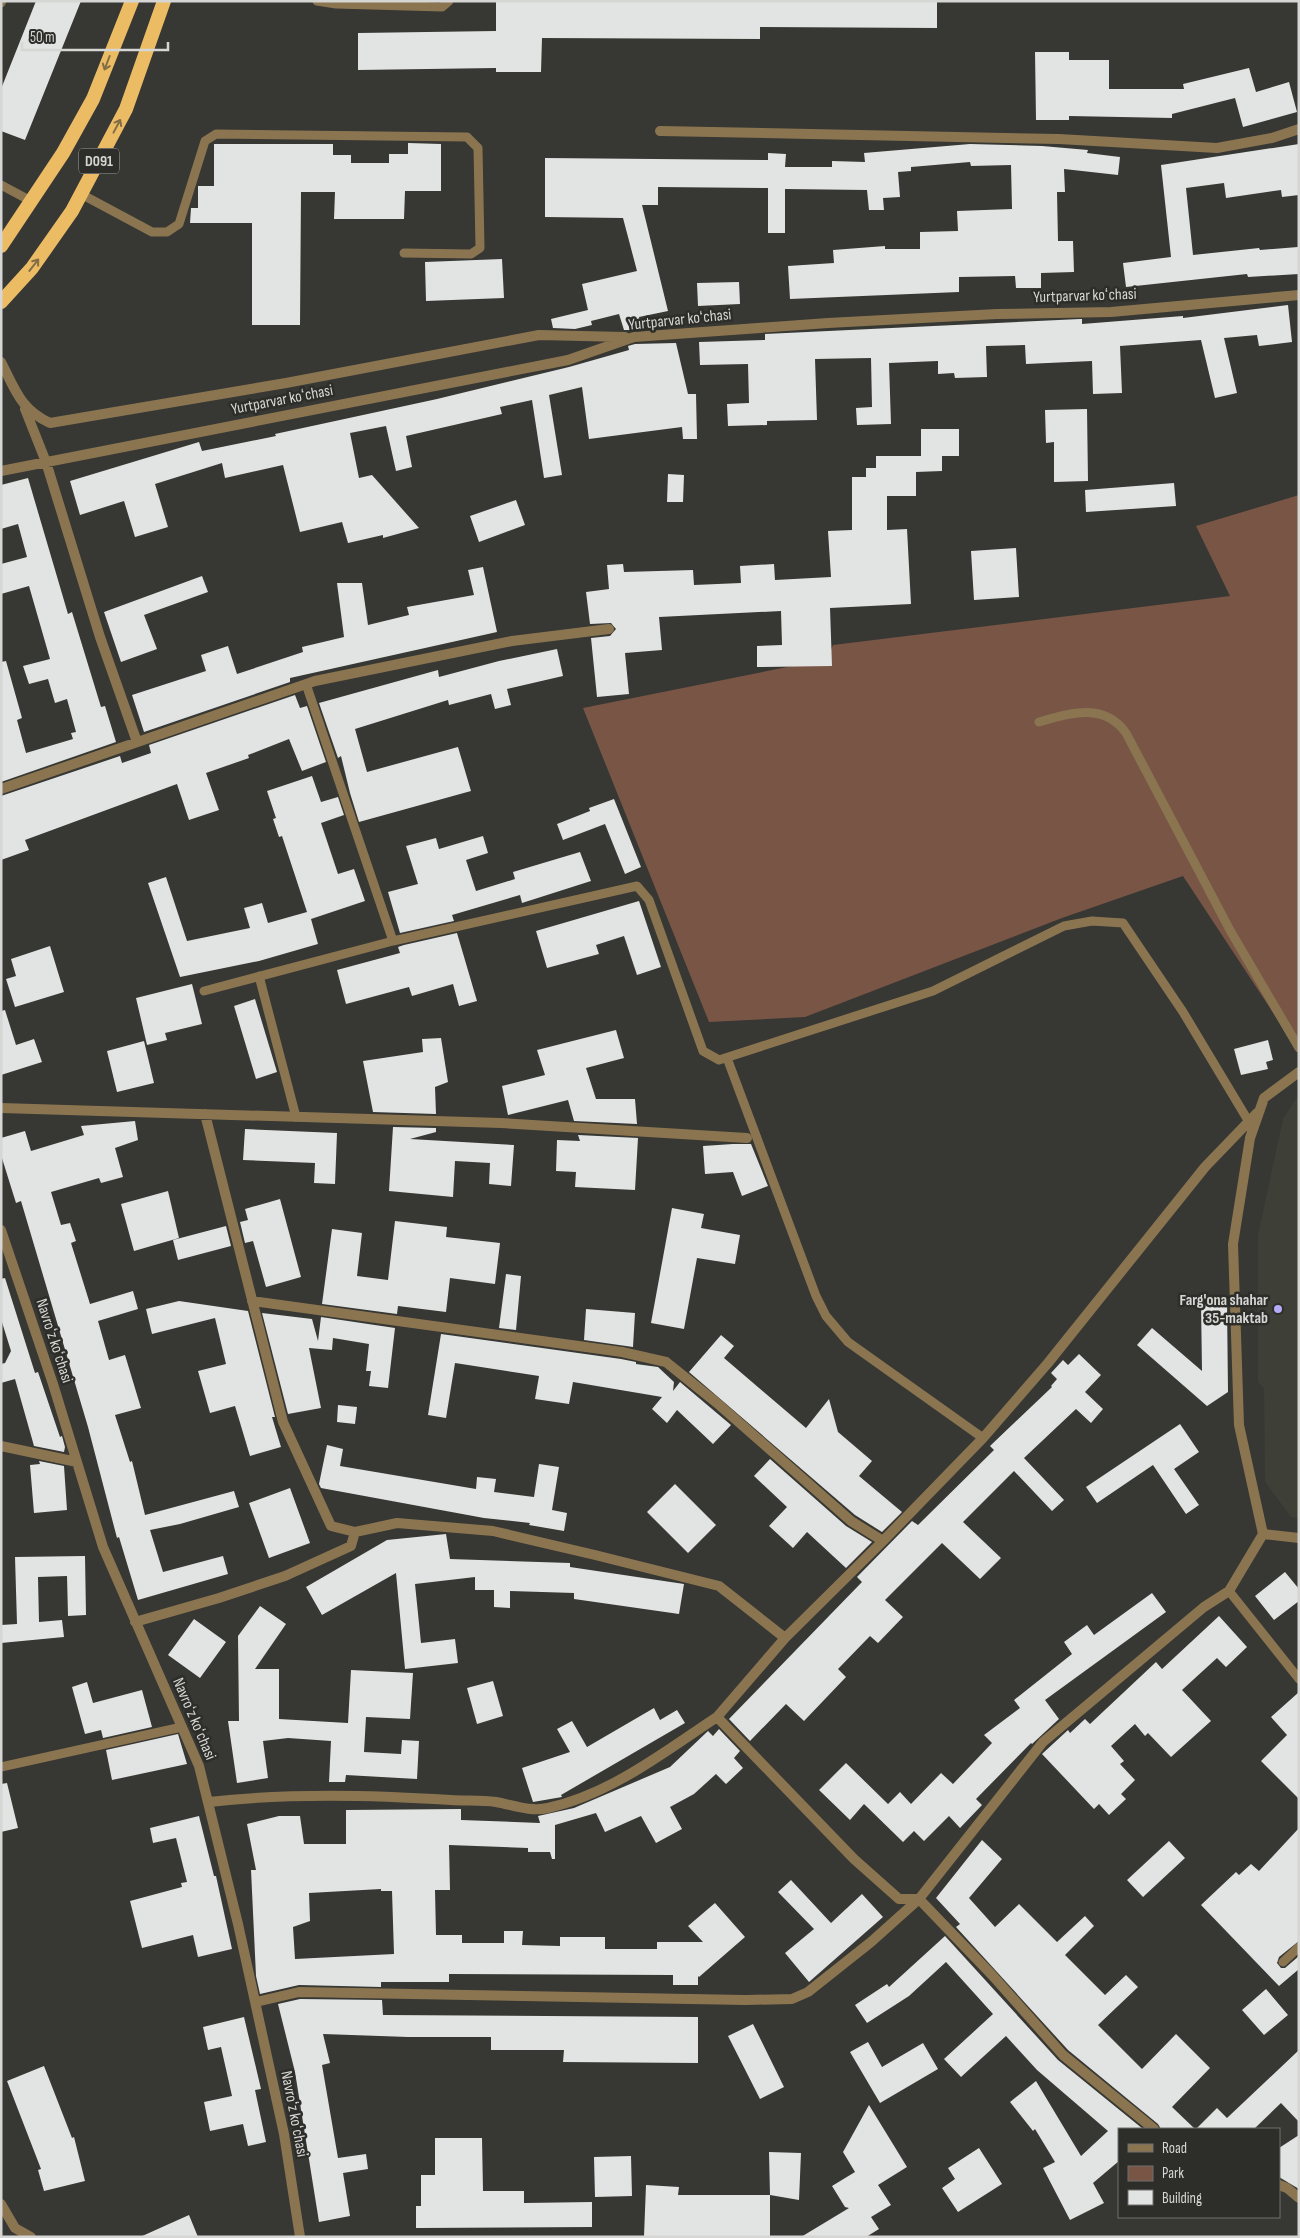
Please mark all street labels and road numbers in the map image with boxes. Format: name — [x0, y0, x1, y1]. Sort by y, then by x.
road number: D091 — [79, 148, 119, 174]
street label: Yurtparvar koʻchasi — [1033, 285, 1137, 307]
street label: Yurtparvar koʻchasi — [628, 305, 732, 335]
street label: Yurtparvar koʻchasi — [229, 381, 335, 419]
street label: Navroʻz koʻchasi — [31, 1297, 77, 1386]
street label: Navroʻz koʻchasi — [168, 1675, 220, 1763]
street label: Navroʻz koʻchasi — [276, 2069, 312, 2159]

